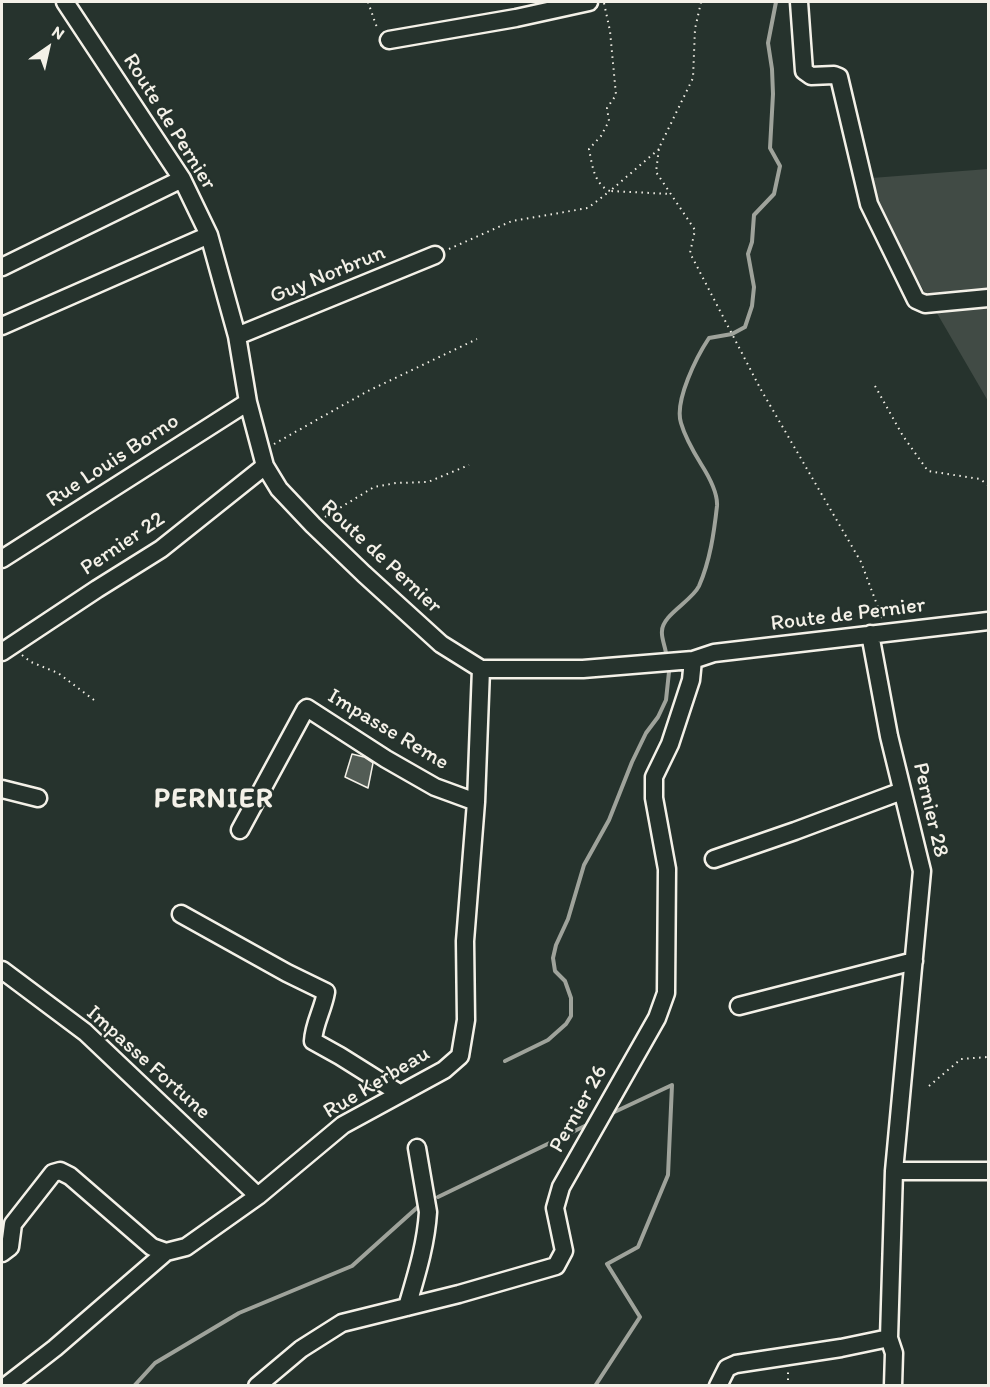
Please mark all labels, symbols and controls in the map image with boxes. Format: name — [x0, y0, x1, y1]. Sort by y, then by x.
north arrow — [18, 18, 78, 78]
text: N — [49, 22, 68, 44]
street label: Route de Pernier — [117, 49, 221, 195]
street label: Guy Norbrun — [267, 240, 389, 310]
street label: Rue Louis Borno — [42, 408, 184, 514]
street label: Route de Pernier — [315, 494, 447, 620]
street label: Pernier 22 — [76, 506, 170, 582]
street label: Route de Pernier — [769, 592, 927, 638]
street label: Impasse Reme — [323, 683, 453, 777]
street label: Pernier 28 — [906, 760, 954, 860]
district label: PERNIER — [155, 783, 273, 817]
street label: Impasse Fortune — [80, 1000, 216, 1126]
street label: Rue Kerbeau — [319, 1041, 435, 1125]
street label: Pernier 26 — [544, 1061, 614, 1157]

